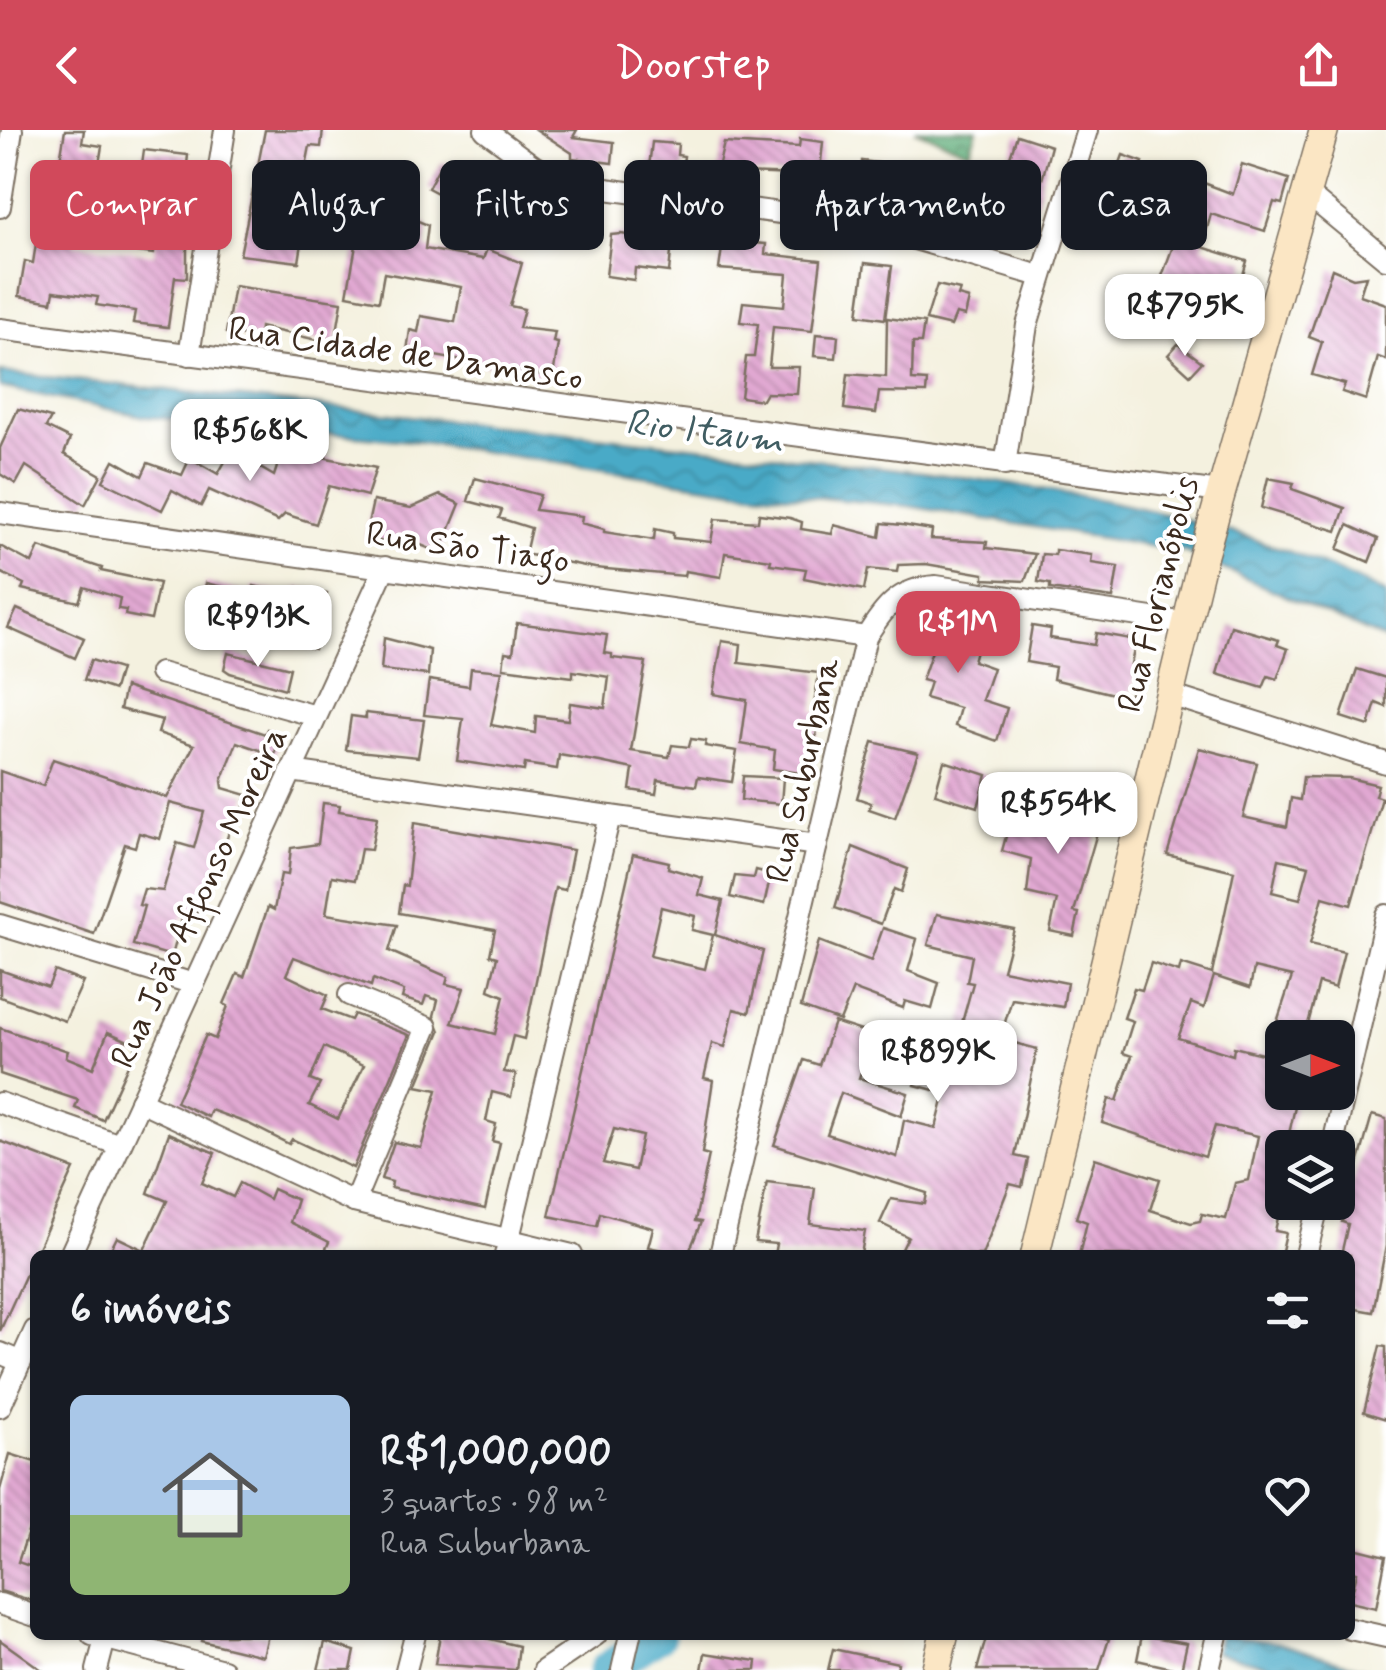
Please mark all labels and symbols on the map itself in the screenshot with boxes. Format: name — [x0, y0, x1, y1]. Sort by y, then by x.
pin: R$795K — [1104, 274, 1266, 359]
street label: Rua Cidade de Damasco — [225, 306, 586, 402]
water label: Rio Itaum — [623, 398, 787, 466]
pin: R$568K — [169, 399, 331, 484]
street label: Rua Florianópolis — [1107, 471, 1211, 717]
street label: Rua São Tiago — [363, 511, 572, 589]
pin: R$913K — [177, 585, 339, 670]
pin: R$1M — [899, 591, 1017, 676]
street label: Rua Suburbana — [756, 652, 852, 888]
street label: Rua João Affonso Moreira — [100, 720, 302, 1077]
pin: R$554K — [977, 772, 1139, 857]
pin: R$899K — [857, 1020, 1019, 1105]
north arrow — [1265, 1020, 1355, 1110]

